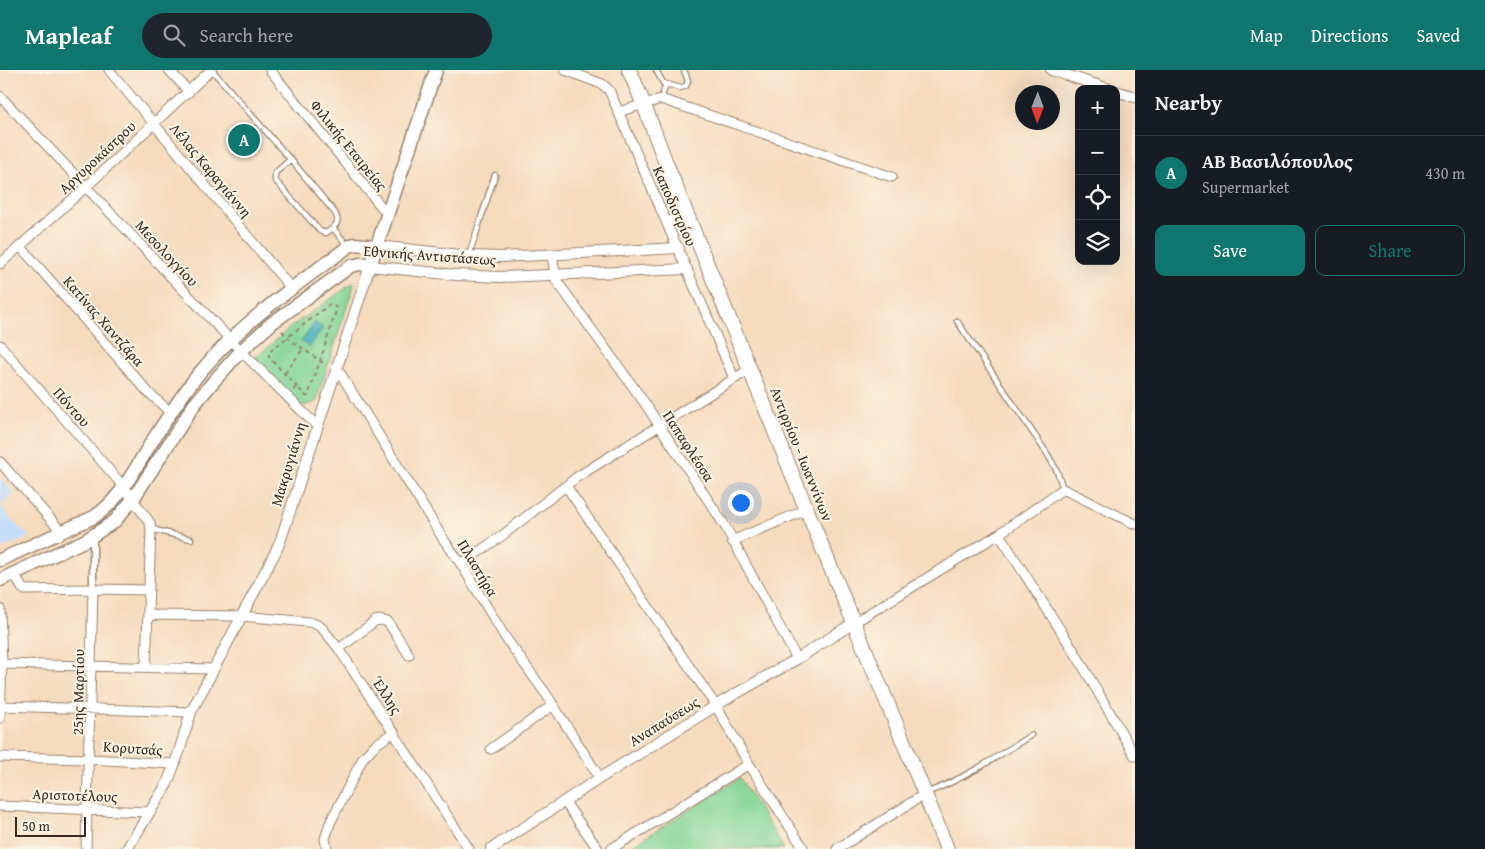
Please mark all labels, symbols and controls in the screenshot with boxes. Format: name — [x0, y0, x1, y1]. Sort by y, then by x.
search box — [142, 13, 492, 58]
text: Mapleaf — [25, 18, 112, 53]
icon: search — [160, 21, 188, 49]
text: Search here — [200, 21, 293, 49]
text: Map — [1250, 22, 1283, 49]
text: Directions — [1311, 22, 1388, 49]
text: Saved — [1416, 22, 1460, 49]
north arrow — [1015, 85, 1060, 130]
map controls — [1075, 85, 1120, 265]
button: + — [1075, 85, 1120, 130]
text: Nearby — [1155, 87, 1222, 118]
street label: Φιλικής Εταιρείας — [306, 95, 393, 196]
street label: Αργυροκάστρου — [54, 116, 140, 198]
street label: Λέλας Καραγιάννη — [165, 118, 257, 222]
pin: A — [228, 121, 260, 159]
button: − — [1075, 130, 1120, 175]
text: ΑΒ Βασιλόπουλος — [1202, 147, 1353, 175]
text: A — [1166, 161, 1176, 185]
text: 430 m — [1425, 161, 1465, 185]
street label: Καποδιστρίου — [648, 163, 702, 250]
button: locate — [1075, 175, 1120, 220]
text: Supermarket — [1202, 175, 1289, 199]
street label: Μεσολογγίου — [131, 215, 203, 291]
button: layers — [1075, 220, 1120, 265]
button: Save — [1155, 225, 1305, 276]
button: Share — [1315, 225, 1465, 276]
street label: Εθνικής Αντιστάσεως — [363, 240, 498, 270]
street label: Κατίνας Χαντζάρα — [59, 271, 149, 371]
street label: Πόντου — [49, 383, 95, 432]
street label: Αντιρρίου - Ιωαννίνων — [765, 384, 839, 525]
street label: Παπαφλέσσα — [658, 406, 720, 486]
street label: Μακρυγιάννη — [265, 419, 311, 509]
your location — [728, 490, 754, 516]
street label: Πλαστήρα — [453, 535, 503, 601]
street label: 25ης Μαρτίου — [67, 648, 89, 735]
street label: Έλλης — [367, 672, 408, 719]
street label: Αναπαύσεως — [625, 691, 704, 751]
street label: Κορυτσάς — [103, 735, 164, 761]
street label: Αριστοτέλους — [32, 783, 119, 807]
scale bar — [15, 814, 86, 837]
text: 50 m — [22, 816, 50, 836]

